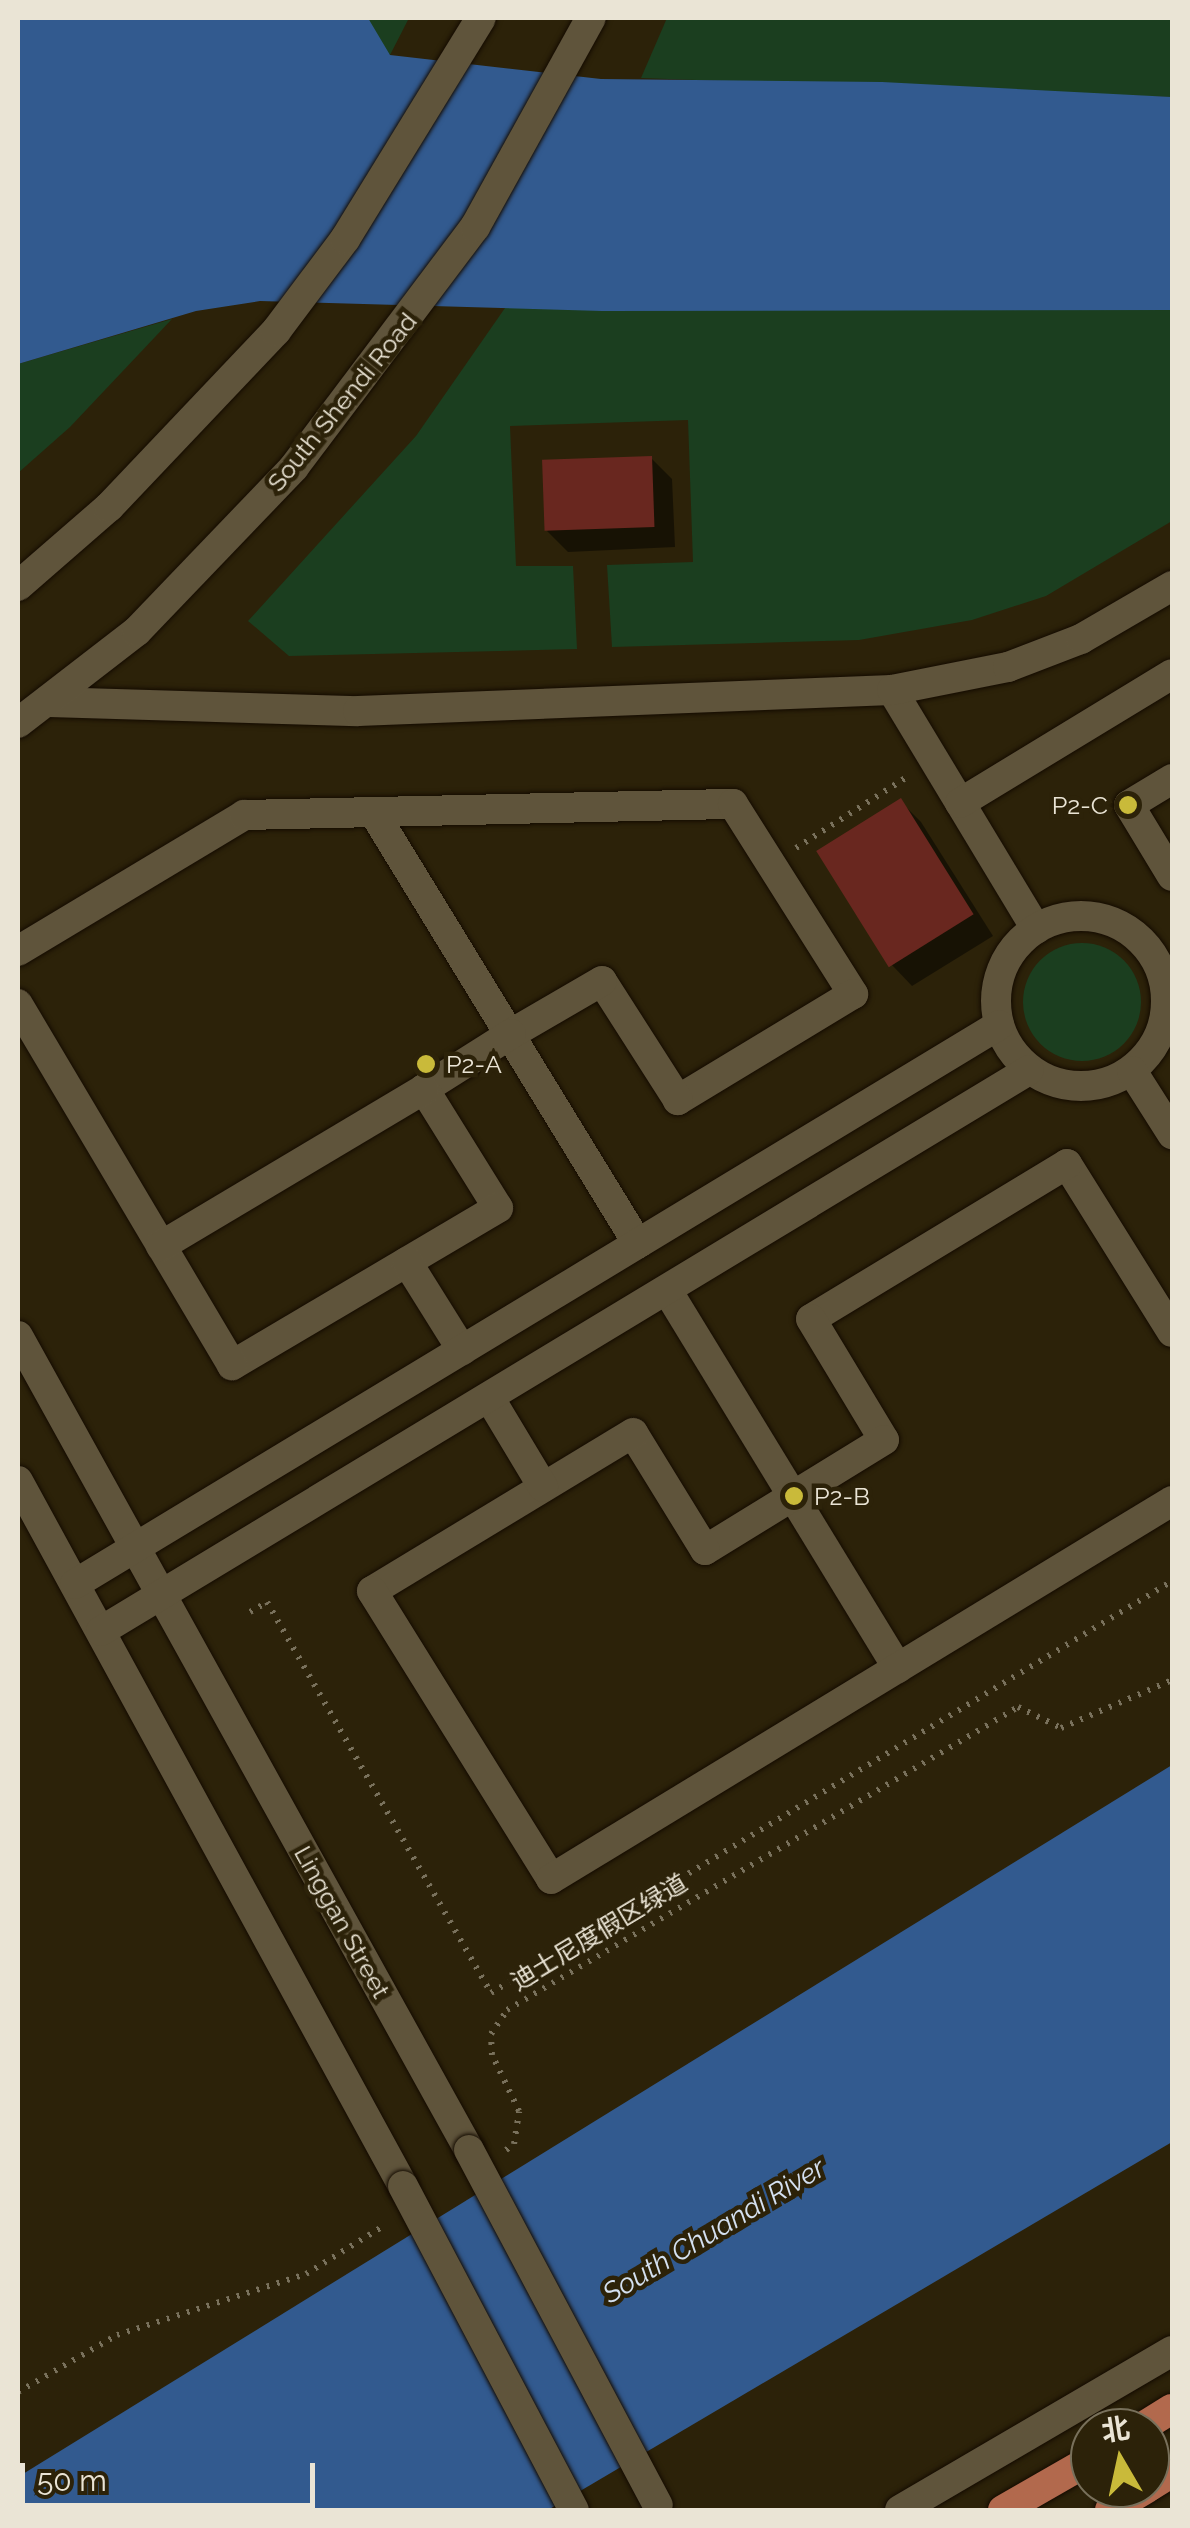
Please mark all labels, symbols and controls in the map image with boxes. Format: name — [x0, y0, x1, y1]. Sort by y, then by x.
street label: South Shendi Road — [261, 307, 423, 497]
place label: P2-C — [1052, 790, 1108, 820]
marker: P2-C — [1117, 794, 1139, 816]
place label: P2-A — [446, 1049, 502, 1079]
marker: P2-A — [415, 1053, 437, 1075]
place label: P2-B — [814, 1481, 870, 1511]
marker: P2-B — [783, 1485, 805, 1507]
street label: Linggan Street — [288, 1841, 396, 2003]
street label: 迪士尼度假区绿道 — [506, 1868, 692, 1996]
water label: South Chuandi River — [597, 2151, 831, 2311]
north arrow — [1070, 2408, 1170, 2508]
text: 北 — [1099, 2411, 1132, 2448]
scale bar — [25, 2443, 320, 2505]
text: 50 m — [37, 2463, 107, 2498]

